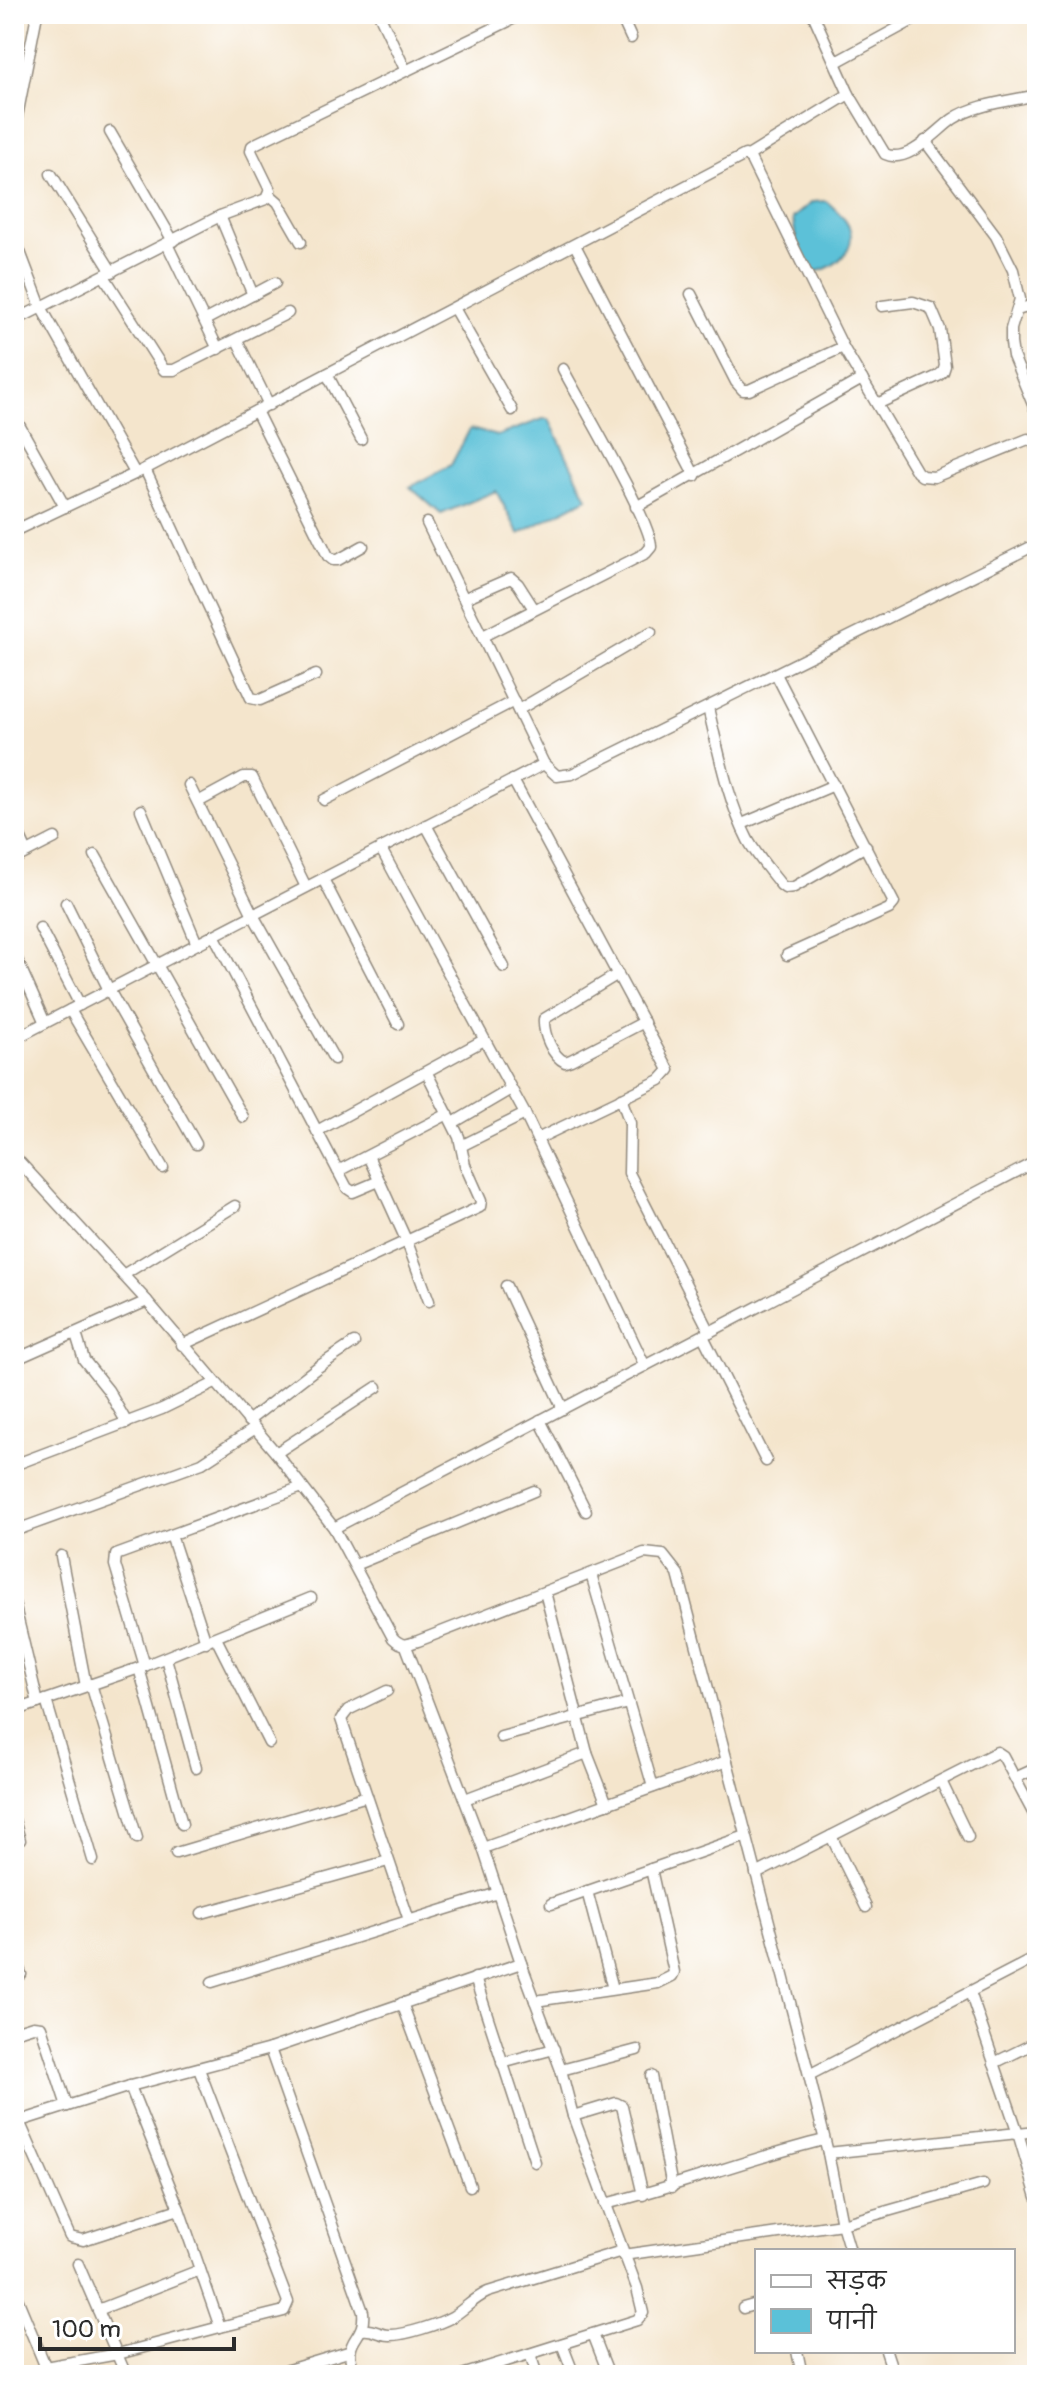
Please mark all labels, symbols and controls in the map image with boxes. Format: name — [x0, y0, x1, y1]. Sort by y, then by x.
legend — [755, 2249, 1015, 2353]
text: सड़क — [825, 2267, 888, 2296]
scale bar — [40, 2301, 234, 2351]
text: पानी — [825, 2303, 878, 2336]
text: 100 m — [52, 2315, 121, 2344]

